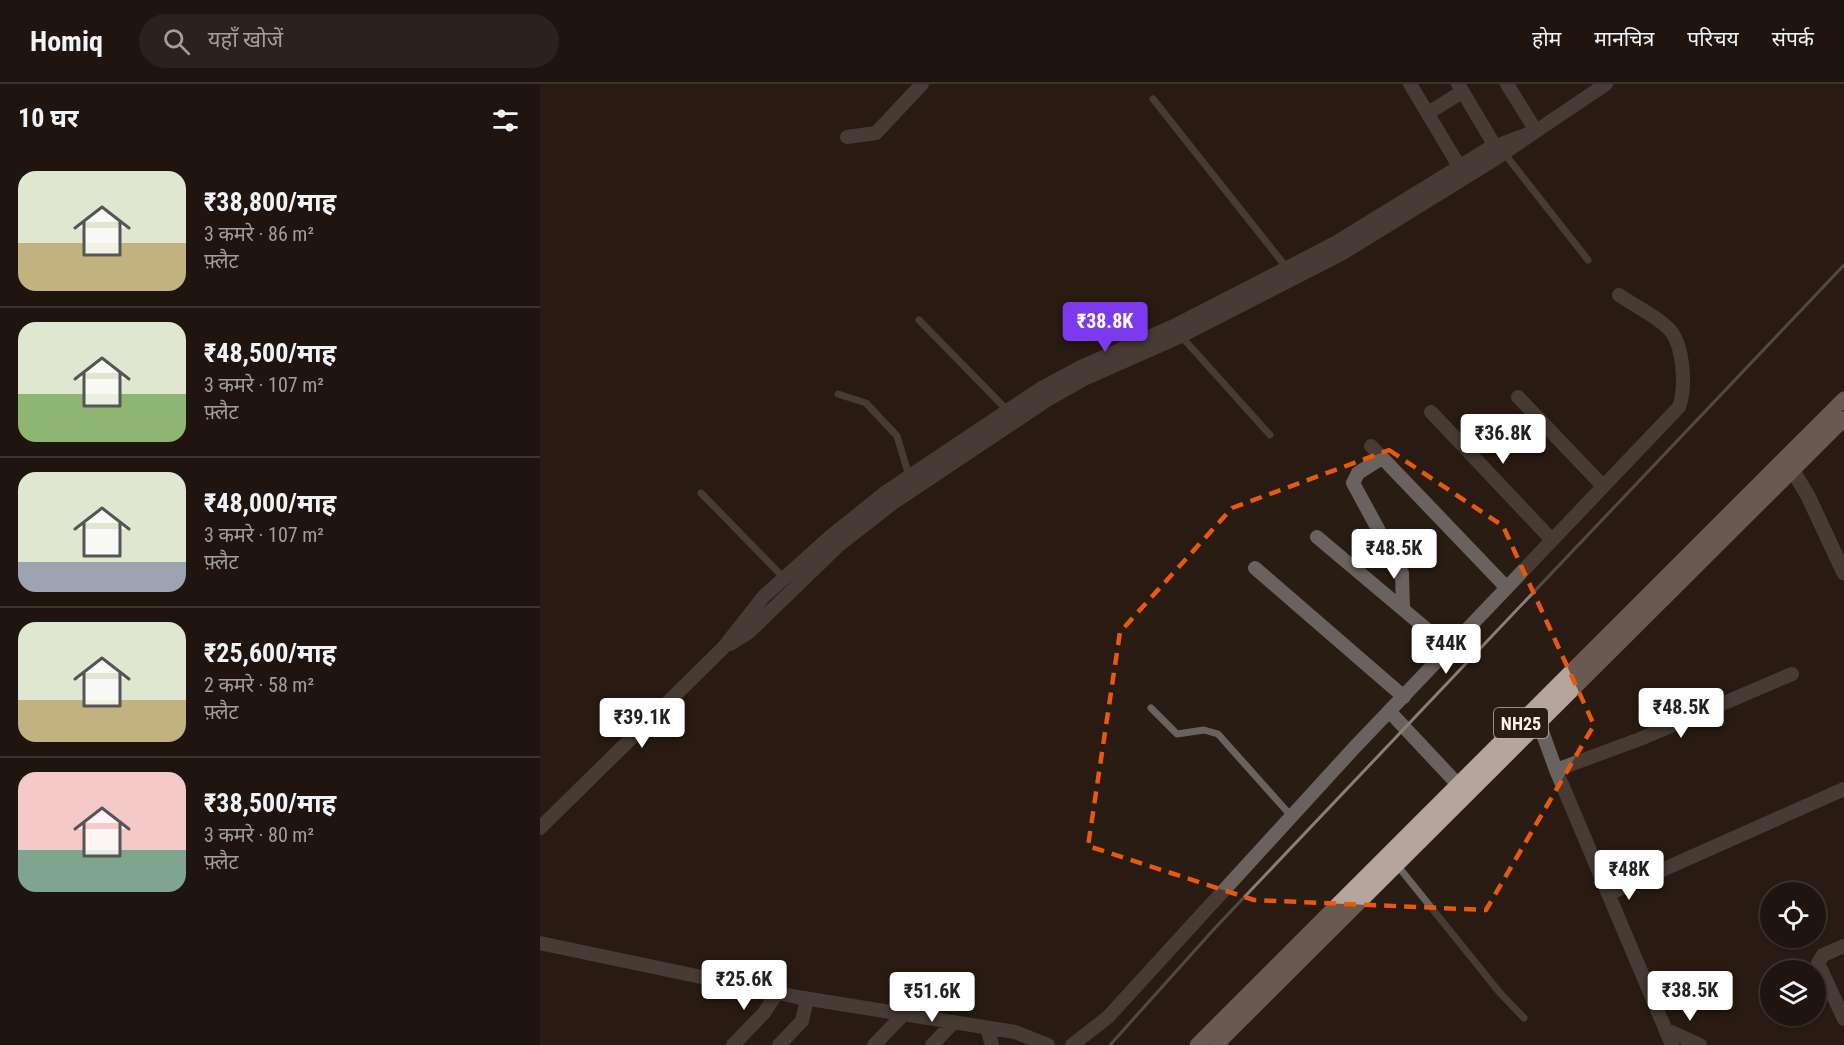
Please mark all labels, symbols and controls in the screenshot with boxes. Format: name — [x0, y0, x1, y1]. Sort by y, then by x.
search box — [139, 14, 559, 68]
text: Homiq — [30, 25, 103, 58]
icon: search — [160, 25, 193, 58]
text: यहाँ खोजें — [208, 27, 283, 52]
text: होम — [1532, 27, 1561, 51]
text: मानचित्र — [1594, 27, 1654, 51]
text: परिचय — [1687, 27, 1739, 51]
text: संपर्क — [1772, 27, 1814, 51]
text: 10 घर — [18, 103, 79, 133]
icon: filters — [489, 104, 522, 137]
text: ₹38,800/माह — [204, 187, 336, 217]
icon: home — [66, 195, 138, 267]
text: 3 कमरे · 86 m² — [204, 222, 314, 246]
text: फ़्लैट — [204, 249, 239, 273]
pin: ₹38.8K — [1056, 302, 1154, 353]
text: ₹38.8K — [1077, 309, 1133, 333]
text: ₹48,500/माह — [204, 338, 336, 368]
icon: home — [66, 346, 138, 418]
text: 3 कमरे · 107 m² — [204, 373, 324, 397]
text: फ़्लैट — [204, 400, 239, 424]
pin: ₹36.8K — [1454, 414, 1552, 465]
text: ₹36.8K — [1475, 421, 1531, 445]
text: ₹48,000/माह — [204, 488, 336, 518]
icon: home — [66, 496, 138, 568]
text: 3 कमरे · 107 m² — [204, 523, 324, 547]
pin: ₹48.5K — [1345, 529, 1443, 580]
text: ₹48.5K — [1366, 536, 1422, 560]
text: फ़्लैट — [204, 550, 239, 574]
pin: ₹44K — [1410, 624, 1482, 675]
text: ₹44K — [1426, 631, 1466, 655]
text: ₹25,600/माह — [204, 638, 336, 668]
icon: home — [66, 646, 138, 718]
text: 2 कमरे · 58 m² — [204, 673, 314, 697]
pin: ₹48.5K — [1632, 688, 1730, 739]
text: ₹48.5K — [1653, 695, 1709, 719]
pin: ₹39.1K — [593, 698, 691, 749]
text: फ़्लैट — [204, 700, 239, 724]
text: ₹39.1K — [614, 705, 670, 729]
road number: NH25 — [1494, 708, 1548, 738]
text: ₹38,500/माह — [204, 788, 336, 818]
icon: home — [66, 796, 138, 868]
text: 3 कमरे · 80 m² — [204, 823, 314, 847]
text: फ़्लैट — [204, 850, 239, 874]
pin: ₹48K — [1593, 850, 1665, 901]
text: ₹48K — [1609, 857, 1649, 881]
map controls — [1760, 882, 1826, 1026]
button: locate — [1760, 882, 1826, 948]
pin: ₹25.6K — [695, 960, 793, 1011]
button: layers — [1760, 960, 1826, 1026]
text: ₹25.6K — [716, 967, 772, 991]
pin: ₹38.5K — [1641, 971, 1739, 1022]
pin: ₹51.6K — [883, 972, 981, 1023]
text: ₹38.5K — [1662, 978, 1718, 1002]
text: ₹51.6K — [904, 979, 960, 1003]

